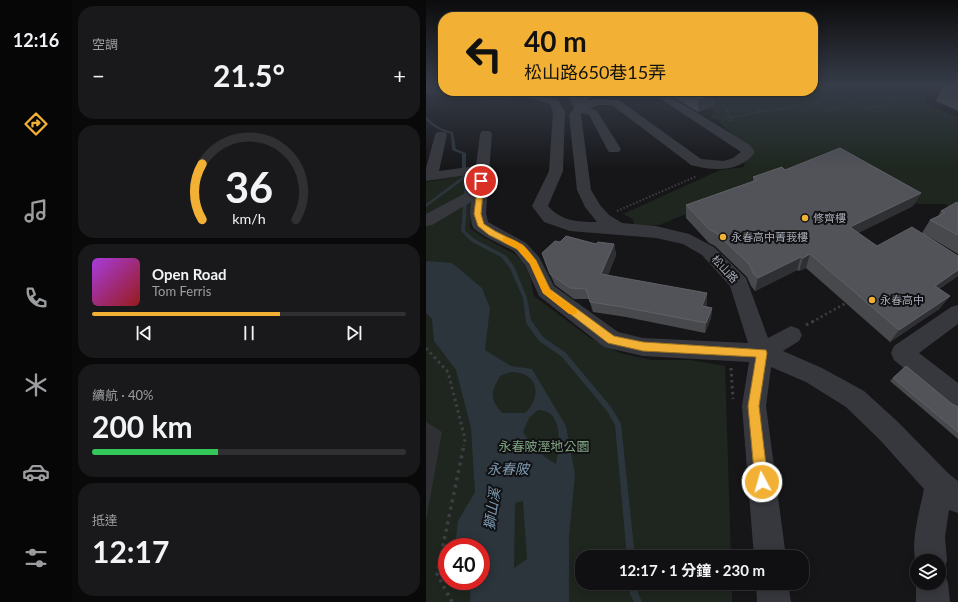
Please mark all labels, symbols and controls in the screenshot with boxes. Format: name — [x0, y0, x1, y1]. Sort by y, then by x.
text: 40 m — [524, 24, 587, 58]
icon: left — [458, 28, 510, 80]
text: 12:16 — [13, 29, 59, 51]
text: 空調 — [92, 36, 118, 52]
text: 21.5° — [213, 57, 285, 93]
text: 松山路650巷15弄 — [524, 61, 666, 83]
text: − — [92, 62, 105, 89]
text: + — [393, 62, 406, 89]
icon: directions — [22, 110, 50, 138]
text: 36 — [225, 162, 273, 212]
pin — [464, 164, 498, 198]
icon: arrive — [470, 170, 492, 192]
icon: music — [22, 197, 50, 225]
text: km/h — [232, 209, 266, 226]
place label: 修齊樓 — [813, 211, 846, 224]
marker: 修齊樓 — [800, 213, 810, 223]
place label: 永春高中菁莪樓 — [731, 230, 808, 243]
marker: 永春高中菁莪樓 — [718, 232, 728, 242]
street label: 松山路 — [709, 252, 741, 285]
text: Open Road — [152, 265, 227, 283]
text: Tom Ferris — [152, 283, 211, 299]
icon: phone — [22, 284, 50, 312]
place label: 永春高中 — [880, 293, 924, 306]
marker: 永春高中 — [867, 295, 877, 305]
icon: previous — [133, 322, 155, 344]
icon: pause — [238, 322, 260, 344]
icon: next — [343, 322, 365, 344]
icon: climate — [22, 371, 50, 399]
text: 續航 · 40% — [92, 387, 154, 403]
text: 200 km — [92, 408, 193, 444]
park label: 永春陂溼地公園 — [498, 438, 590, 454]
icon: car — [22, 458, 50, 486]
water label: 永春陂 — [487, 460, 531, 477]
position arrow — [741, 461, 783, 503]
water label: 獅山溪 — [480, 485, 503, 531]
text: 抵達 — [92, 512, 118, 528]
text: 12:17 — [92, 533, 169, 569]
speed limit sign: 40 — [438, 538, 490, 590]
icon: filters — [22, 544, 50, 572]
map controls — [910, 554, 946, 590]
button: layers — [910, 554, 946, 590]
text: 12:17 · 1 分鐘 · 230 m — [619, 561, 765, 579]

